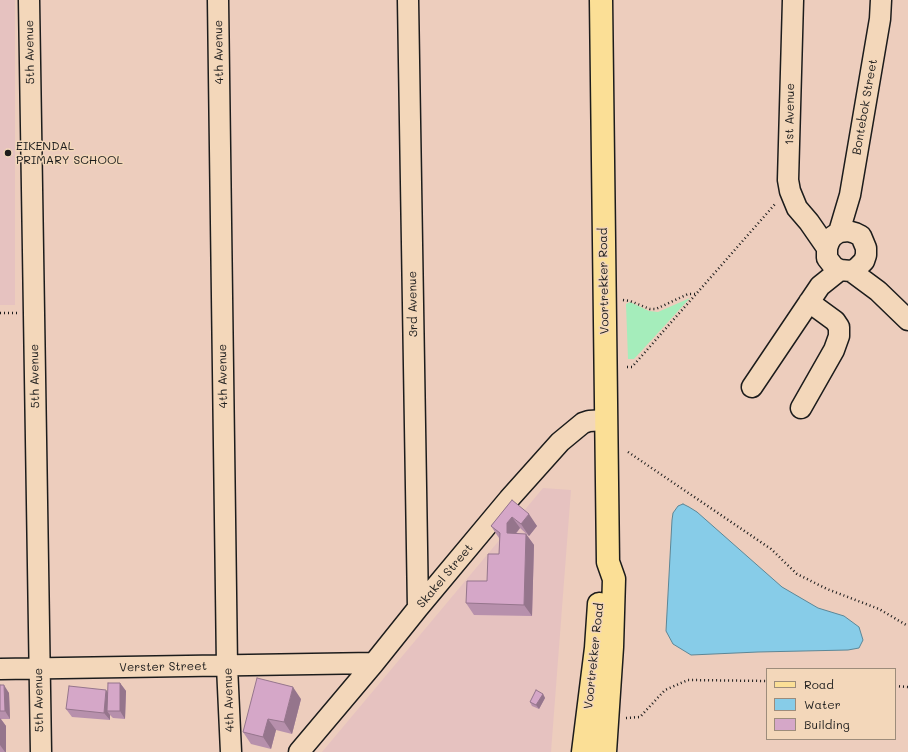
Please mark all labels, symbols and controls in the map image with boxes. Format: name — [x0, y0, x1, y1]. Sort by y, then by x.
street label: 5th Avenue — [22, 20, 38, 84]
street label: 4th Avenue — [211, 20, 227, 84]
street label: Bontebok Street — [849, 58, 881, 156]
street label: 1st Avenue — [782, 83, 798, 145]
place label: EIKENDAL PRIMARY SCHOOL — [16, 139, 123, 167]
marker: EIKENDAL PRIMARY SCHOOL — [3, 148, 13, 158]
street label: Voortrekker Road — [596, 228, 612, 334]
street label: 3rd Avenue — [405, 271, 421, 337]
street label: 5th Avenue — [27, 344, 43, 408]
street label: 4th Avenue — [215, 344, 231, 408]
street label: Skakel Street — [414, 541, 476, 611]
street label: Voortrekker Road — [581, 602, 607, 710]
street label: Verster Street — [119, 659, 207, 675]
street label: 5th Avenue — [31, 668, 47, 732]
street label: 4th Avenue — [221, 668, 237, 732]
legend — [766, 668, 896, 740]
text: Road — [804, 676, 834, 692]
text: Water — [804, 696, 841, 712]
text: Building — [804, 716, 850, 732]

